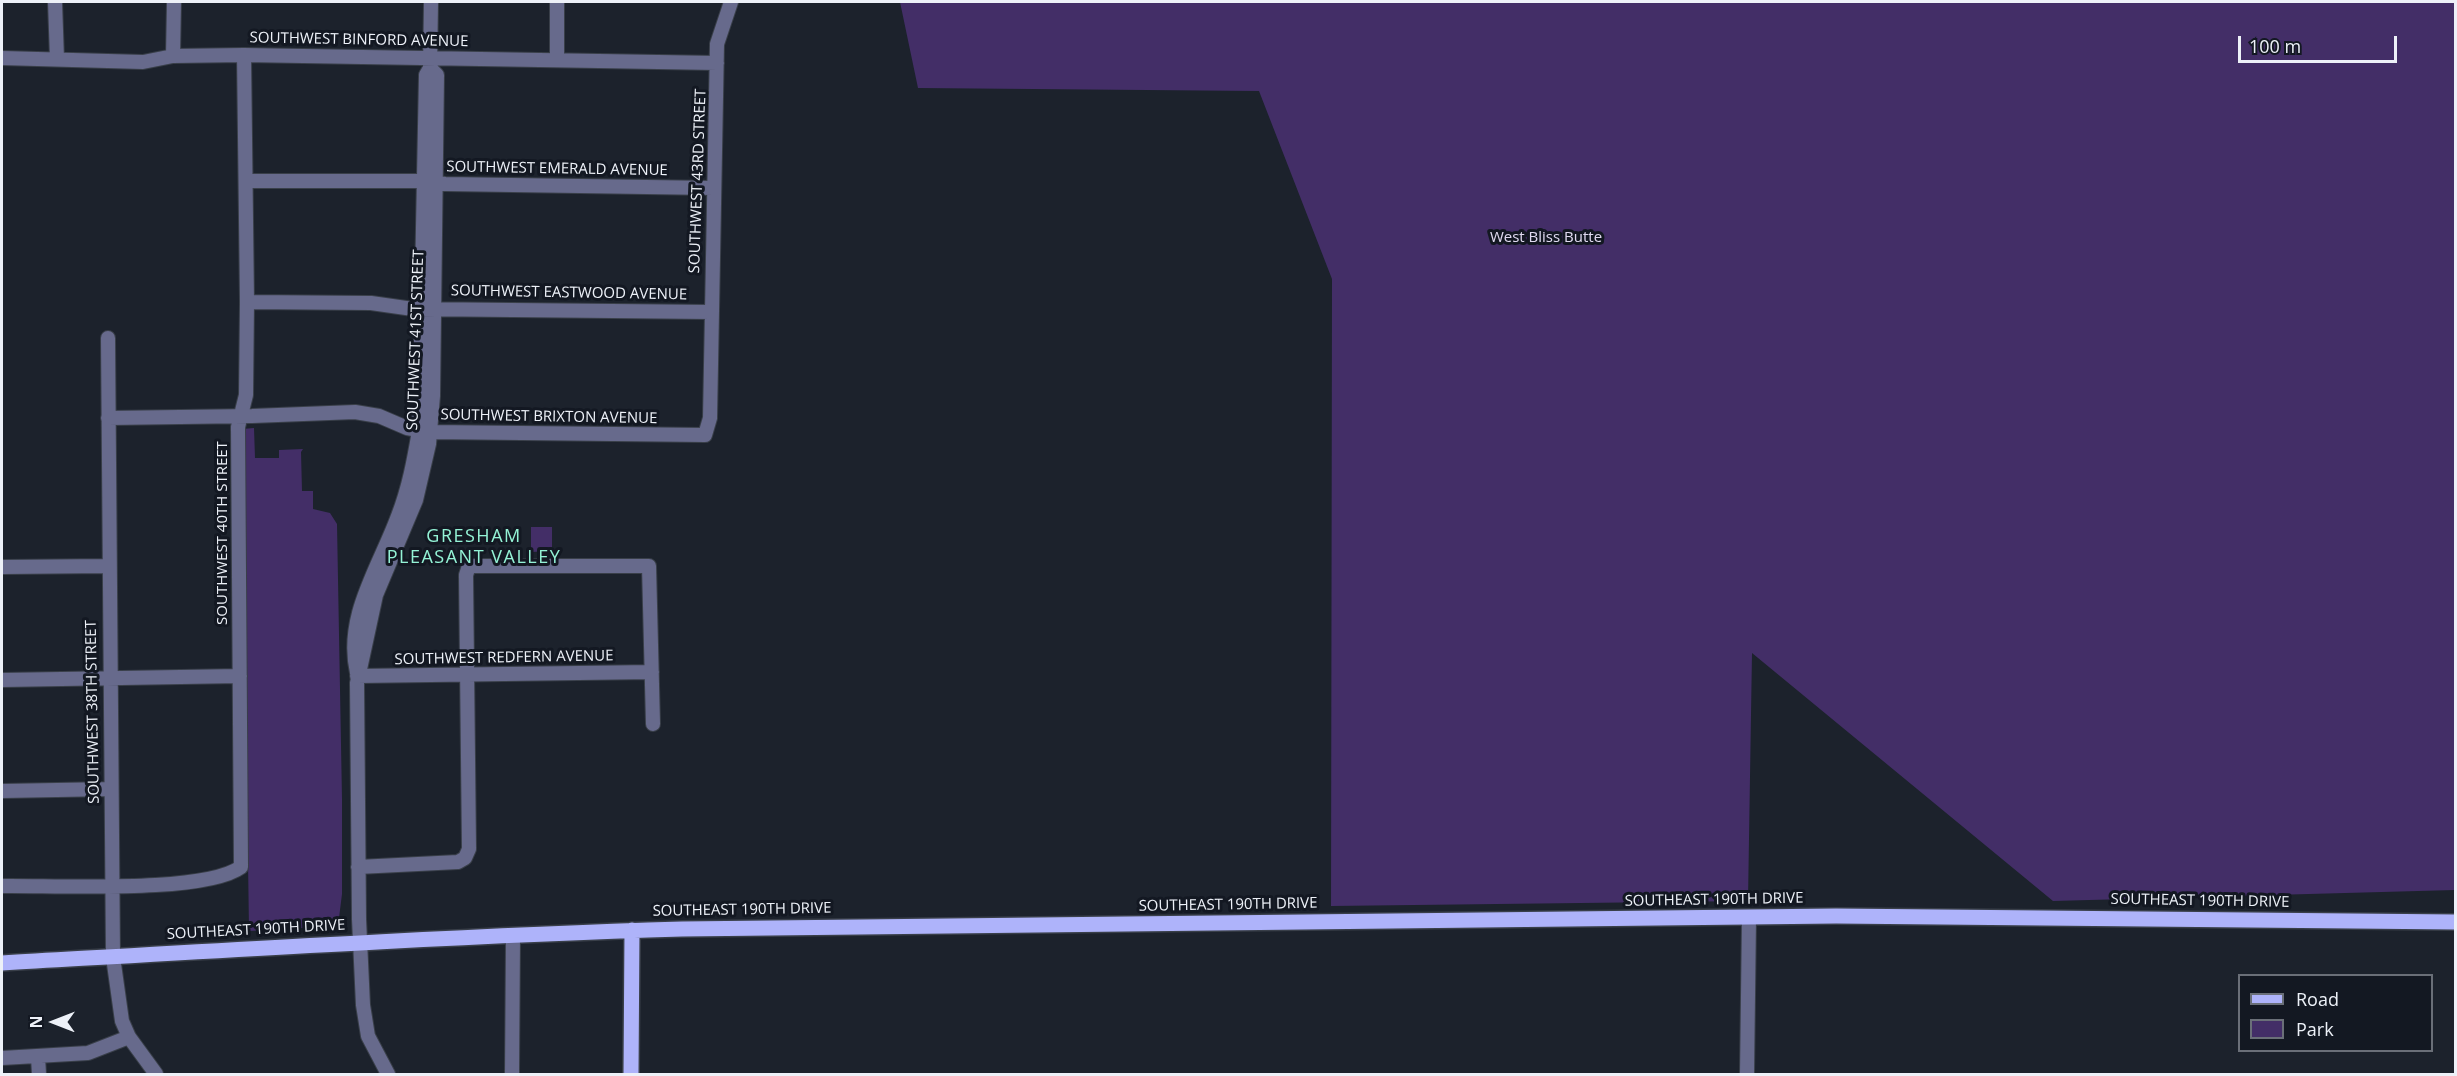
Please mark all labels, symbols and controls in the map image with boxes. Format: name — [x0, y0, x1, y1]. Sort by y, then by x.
scale bar — [2241, 24, 2400, 62]
street label: SOUTHWEST BINFORD AVENUE — [250, 29, 468, 51]
text: 100 m — [2249, 34, 2301, 58]
street label: SOUTHWEST 43RD STREET — [686, 88, 710, 274]
street label: SOUTHWEST EMERALD AVENUE — [446, 158, 668, 180]
park label: West Bliss Butte — [1490, 229, 1602, 247]
street label: SOUTHWEST 41ST STREET — [404, 249, 428, 431]
street label: SOUTHWEST EASTWOOD AVENUE — [451, 282, 687, 304]
street label: SOUTHWEST BRIXTON AVENUE — [440, 406, 658, 428]
street label: SOUTHWEST 40TH STREET — [214, 441, 232, 625]
district label: GRESHAM PLEASANT VALLEY — [387, 526, 561, 568]
street label: SOUTHWEST 38TH STREET — [82, 620, 104, 804]
street label: SOUTHWEST REDFERN AVENUE — [394, 647, 614, 669]
street label: SOUTHEAST 190TH DRIVE — [1624, 889, 1804, 911]
street label: SOUTHEAST 190TH DRIVE — [2110, 890, 2290, 912]
street label: SOUTHEAST 190TH DRIVE — [1138, 894, 1318, 916]
street label: SOUTHEAST 190TH DRIVE — [652, 899, 832, 921]
street label: SOUTHEAST 190TH DRIVE — [166, 916, 346, 944]
legend — [2238, 974, 2433, 1052]
text: Road — [2296, 987, 2339, 1011]
north arrow — [24, 992, 84, 1052]
text: N — [25, 1016, 47, 1029]
text: Park — [2296, 1017, 2334, 1041]

